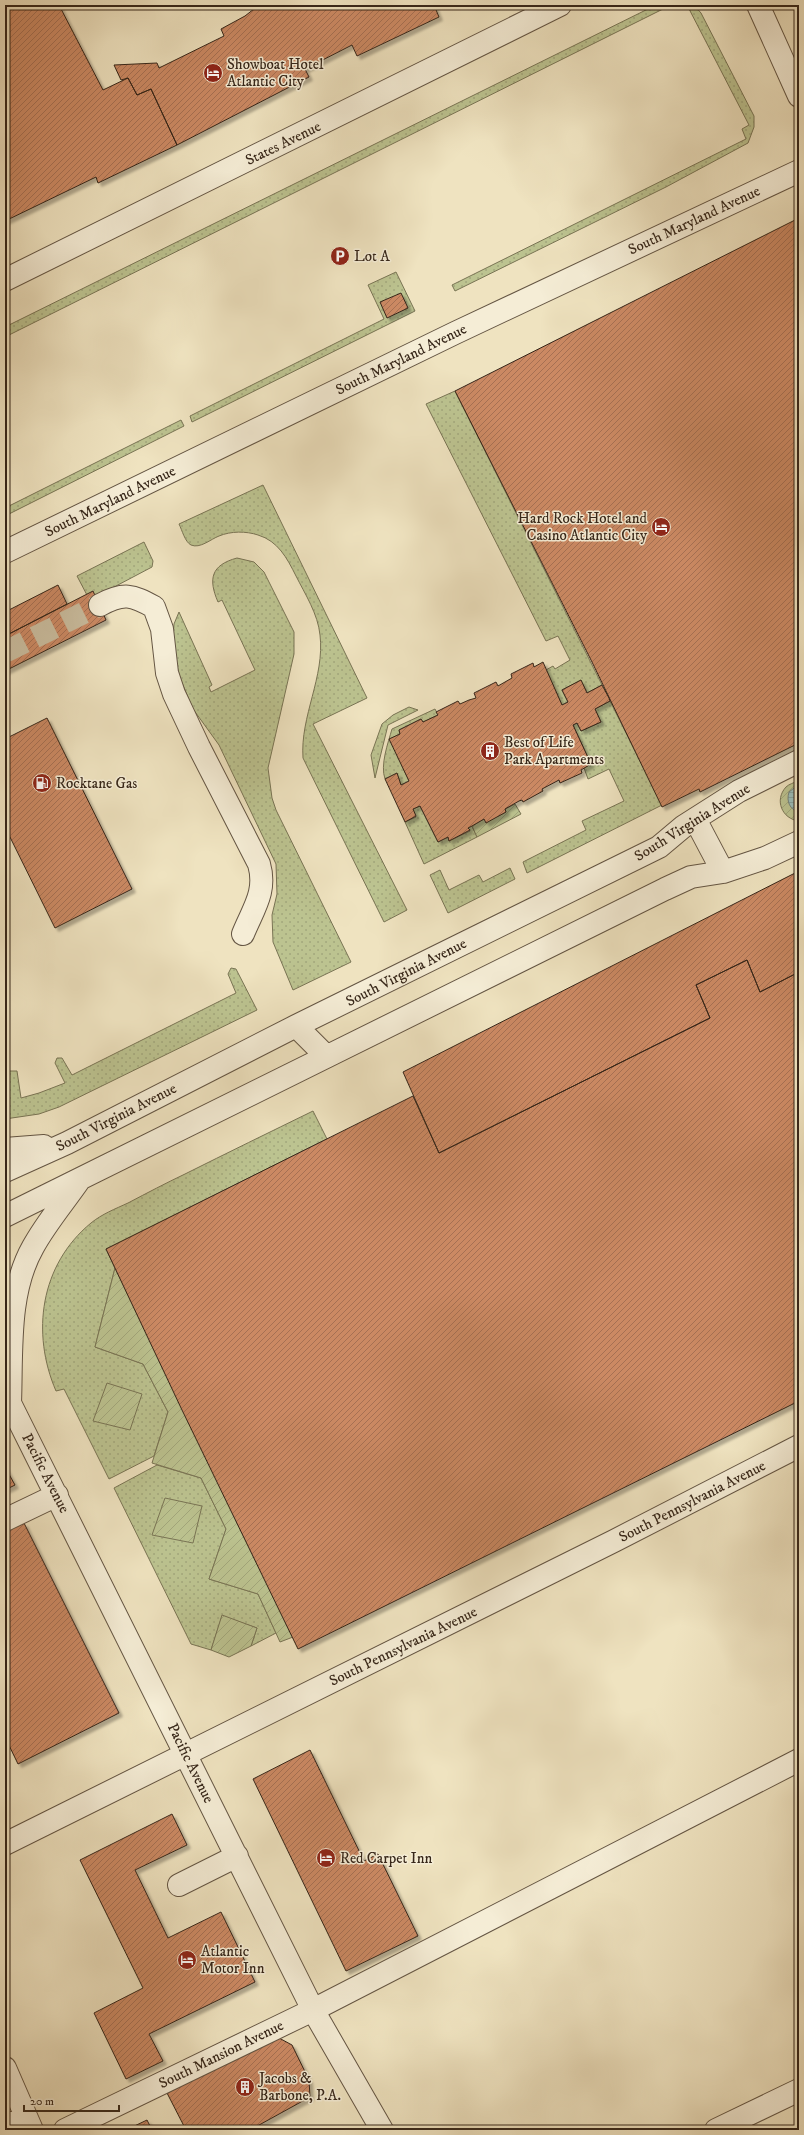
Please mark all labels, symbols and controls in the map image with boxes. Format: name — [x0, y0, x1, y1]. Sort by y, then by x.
place label: Showboat Hotel Atlantic City — [227, 55, 324, 91]
hotel icon: Showboat Hotel Atlantic City — [202, 62, 224, 84]
street label: States Avenue — [242, 117, 324, 170]
street label: South Maryland Avenue — [625, 182, 763, 259]
parking icon: Lot A — [329, 245, 351, 267]
place label: Lot A — [354, 247, 390, 266]
street label: South Maryland Avenue — [333, 319, 470, 399]
street label: South Maryland Avenue — [42, 461, 179, 541]
place label: Hard Rock Hotel and Casino Atlantic City — [517, 509, 648, 545]
hotel icon: Hard Rock Hotel and Casino Atlantic City — [650, 516, 672, 538]
place label: Best of Life Park Apartments — [504, 733, 604, 769]
building icon: Best of Life Park Apartments — [479, 740, 501, 762]
fuel station icon: Rocktane Gas — [31, 772, 53, 794]
place label: Rocktane Gas — [56, 774, 137, 793]
street label: South Virginia Avenue — [631, 779, 754, 866]
street label: South Virginia Avenue — [343, 934, 470, 1011]
street label: South Virginia Avenue — [53, 1079, 180, 1156]
street label: Pacific Avenue — [17, 1430, 74, 1516]
street label: South Pennsylvania Avenue — [616, 1456, 769, 1547]
street label: South Pennsylvania Avenue — [326, 1602, 480, 1691]
street label: Pacific Avenue — [163, 1720, 218, 1806]
hotel icon: Red Carpet Inn — [315, 1847, 337, 1869]
place label: Red Carpet Inn — [340, 1849, 433, 1868]
place label: Atlantic Motor Inn — [201, 1942, 265, 1978]
hotel icon: Atlantic Motor Inn — [176, 1949, 198, 1971]
street label: South Mansion Avenue — [156, 2016, 287, 2093]
place label: Jacobs & Barbone, P.A. — [257, 2069, 341, 2105]
building icon: Jacobs & Barbone, P.A. — [234, 2076, 256, 2098]
scale bar — [24, 2087, 119, 2113]
text: 20 m — [30, 2094, 54, 2109]

